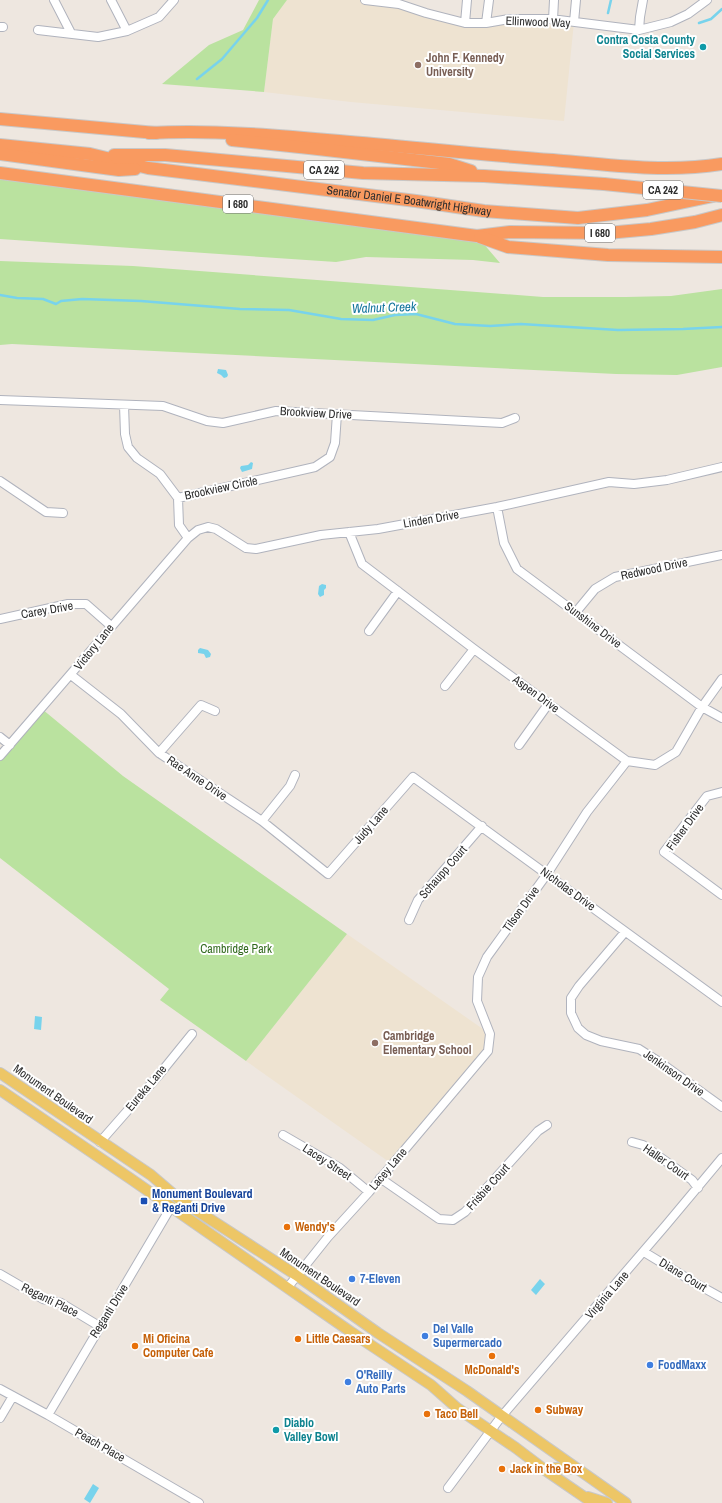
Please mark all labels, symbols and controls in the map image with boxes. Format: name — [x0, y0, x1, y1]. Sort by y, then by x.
street label: Ellinwood Way — [505, 13, 571, 31]
place label: Contra Costa County Social Services — [597, 32, 696, 62]
marker: Contra Costa County Social Services — [698, 42, 708, 52]
place label: John F. Kennedy University — [426, 50, 505, 80]
marker: John F. Kennedy University — [413, 60, 423, 70]
road number: CA 242 — [304, 161, 344, 179]
road number: CA 242 — [643, 181, 683, 199]
street label: Senator Daniel E Boatwright Highway — [325, 182, 492, 220]
road number: I 680 — [223, 195, 253, 213]
road number: I 680 — [585, 224, 615, 242]
water label: Walnut Creek — [352, 298, 417, 317]
street label: Brookview Drive — [280, 403, 352, 423]
street label: Brookview Circle — [183, 472, 259, 504]
street label: Linden Drive — [402, 506, 460, 532]
street label: Redwood Drive — [619, 554, 689, 584]
street label: Carey Drive — [20, 598, 74, 622]
street label: Sunshine Drive — [561, 598, 625, 652]
street label: Victory Lane — [70, 621, 118, 673]
street label: Aspen Drive — [509, 671, 563, 716]
street label: Rae Anne Drive — [164, 752, 230, 804]
street label: Fisher Drive — [663, 800, 707, 854]
street label: Judy Lane — [350, 803, 392, 847]
street label: Schaupp Court — [415, 842, 471, 902]
street label: Nicholas Drive — [537, 864, 599, 914]
street label: Tilson Drive — [499, 883, 543, 935]
park label: Cambridge Park — [200, 941, 272, 957]
place label: Cambridge Elementary School — [383, 1028, 472, 1058]
marker: Cambridge Elementary School — [370, 1038, 380, 1048]
street label: Jenkinson Drive — [640, 1046, 708, 1100]
street label: Monument Boulevard — [10, 1061, 96, 1127]
street label: Eureka Lane — [122, 1061, 170, 1115]
street label: Lacey Street — [299, 1140, 355, 1184]
street label: Haller Court — [640, 1140, 692, 1184]
street label: Lacey Lane — [366, 1144, 410, 1194]
street label: Frisbie Court — [463, 1160, 513, 1214]
place label: Monument Boulevard & Reganti Drive — [152, 1186, 253, 1216]
marker: Monument Boulevard & Reganti Drive — [139, 1196, 149, 1206]
place label: Wendy's — [295, 1219, 335, 1235]
marker: Wendy's — [282, 1222, 292, 1232]
street label: Monument Boulevard — [277, 1244, 363, 1310]
street label: Diane Court — [656, 1254, 710, 1296]
street label: Virginia Lane — [582, 1268, 632, 1322]
place label: 7-Eleven — [360, 1271, 400, 1287]
marker: 7-Eleven — [347, 1274, 357, 1284]
street label: Reganti Place — [19, 1279, 81, 1321]
street label: Reganti Drive — [86, 1281, 132, 1341]
place label: Del Valle Supermercado — [433, 1321, 502, 1351]
place label: Mi Oficina Computer Cafe — [143, 1331, 214, 1361]
place label: Little Caesars — [306, 1331, 371, 1347]
marker: Del Valle Supermercado — [420, 1331, 430, 1341]
marker: Little Caesars — [293, 1334, 303, 1344]
marker: Mi Oficina Computer Cafe — [130, 1341, 140, 1351]
marker: McDonald's — [487, 1351, 497, 1361]
place label: FoodMaxx — [658, 1357, 707, 1373]
marker: FoodMaxx — [645, 1360, 655, 1370]
place label: McDonald's — [465, 1362, 520, 1378]
place label: O'Reilly Auto Parts — [356, 1367, 406, 1397]
marker: O'Reilly Auto Parts — [343, 1377, 353, 1387]
place label: Subway — [546, 1402, 584, 1418]
marker: Subway — [533, 1405, 543, 1415]
place label: Taco Bell — [435, 1406, 478, 1422]
marker: Taco Bell — [422, 1409, 432, 1419]
place label: Diablo Valley Bowl — [284, 1415, 338, 1445]
street label: Peach Place — [72, 1424, 128, 1466]
marker: Diablo Valley Bowl — [271, 1425, 281, 1435]
place label: Jack in the Box — [510, 1461, 583, 1477]
marker: Jack in the Box — [497, 1464, 507, 1474]

